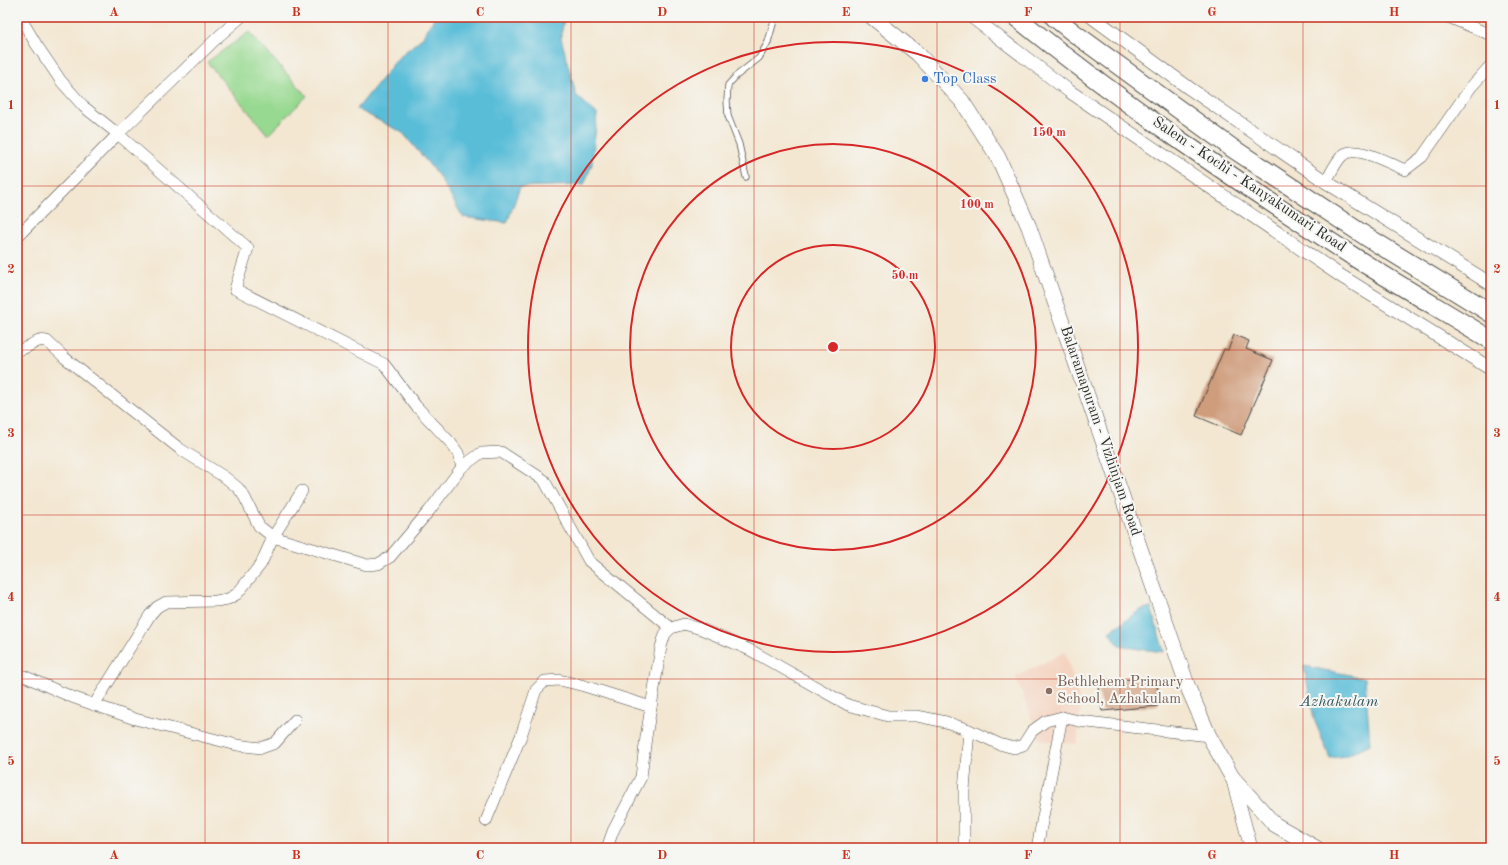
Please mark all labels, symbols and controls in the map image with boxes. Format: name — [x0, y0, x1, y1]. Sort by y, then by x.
text: A — [109, 6, 119, 19]
text: B — [291, 6, 301, 19]
text: C — [476, 6, 484, 19]
text: D — [657, 6, 667, 19]
text: E — [842, 6, 851, 19]
text: F — [1024, 6, 1033, 19]
text: G — [1207, 6, 1217, 19]
text: H — [1389, 6, 1400, 19]
place label: Top Class — [933, 72, 997, 87]
marker: Top Class — [920, 74, 930, 84]
text: 1 — [7, 99, 15, 112]
text: 1 — [1493, 99, 1501, 112]
street label: Salem - Kochi - Kanyakumari Road — [1150, 115, 1349, 256]
text: 150 m — [1032, 126, 1066, 139]
text: 100 m — [960, 199, 994, 211]
text: 2 — [7, 263, 15, 276]
text: 2 — [1493, 263, 1501, 276]
text: 50 m — [892, 269, 919, 282]
street label: Balaramapuram - Vizhinjam Road — [1057, 324, 1143, 538]
centre of rings — [826, 340, 840, 354]
text: 3 — [7, 427, 15, 440]
text: 3 — [1493, 427, 1501, 440]
text: 4 — [7, 591, 15, 604]
text: 4 — [1493, 591, 1501, 604]
place label: Bethlehem Primary School, Azhakulam — [1057, 675, 1184, 707]
marker: Bethlehem Primary School, Azhakulam — [1044, 686, 1054, 696]
water label: Azhakulam — [1299, 694, 1378, 710]
text: 5 — [7, 755, 15, 768]
text: 5 — [1493, 755, 1501, 768]
text: A — [109, 849, 119, 862]
text: B — [291, 849, 301, 862]
text: C — [476, 849, 484, 862]
text: D — [657, 849, 667, 862]
text: E — [842, 849, 851, 862]
text: F — [1024, 849, 1033, 862]
text: G — [1207, 849, 1217, 862]
text: H — [1389, 849, 1400, 862]

